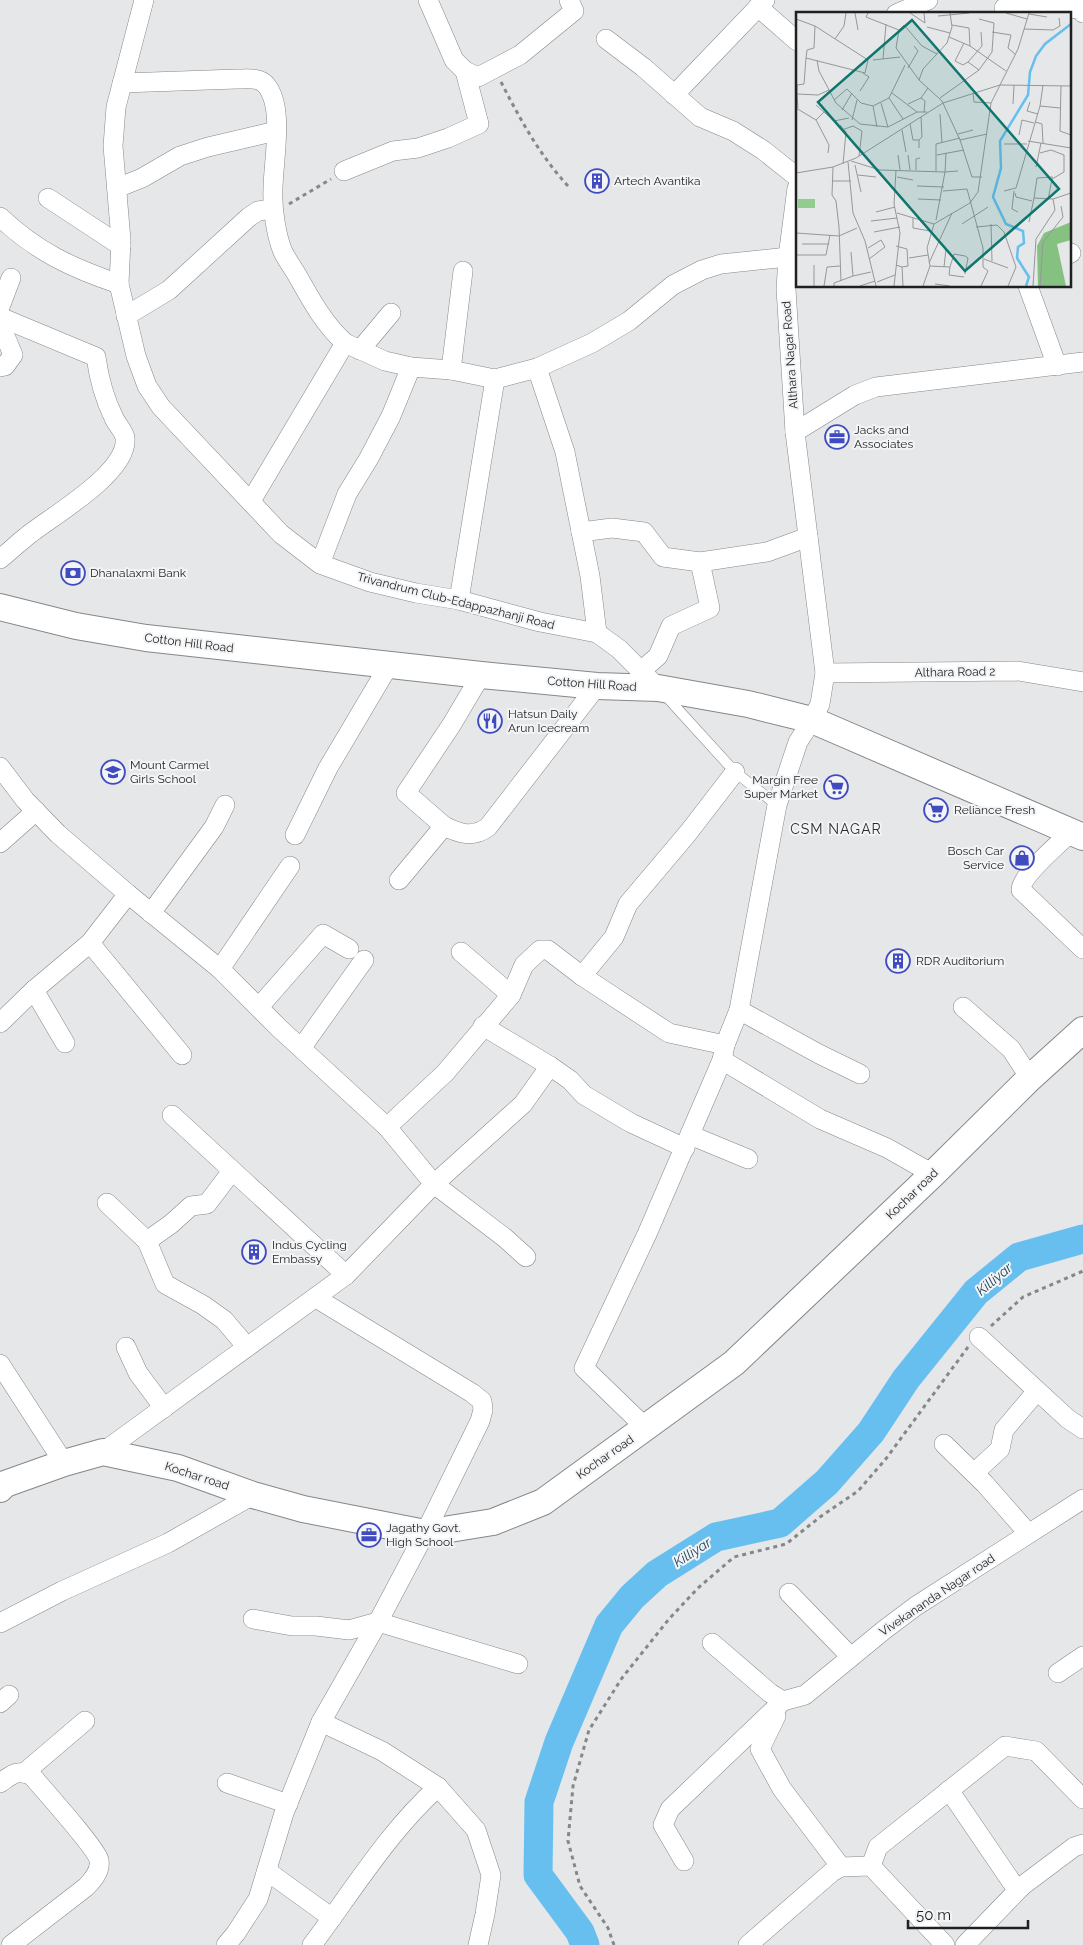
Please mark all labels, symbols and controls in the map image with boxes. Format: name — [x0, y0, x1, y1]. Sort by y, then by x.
inset map — [796, 12, 1070, 288]
building icon: Artech Avantika — [584, 168, 610, 194]
place label: Artech Avantika — [614, 174, 701, 188]
street label: Althara Nagar Road — [779, 301, 801, 409]
place label: Jacks and Associates — [854, 423, 913, 451]
office icon: Jacks and Associates — [824, 424, 850, 450]
bank icon: Dhanalaxmi Bank — [60, 560, 86, 586]
place label: Dhanalaxmi Bank — [90, 566, 187, 580]
street label: Trivandrum Club-Edappazhanji Road — [356, 570, 556, 632]
street label: Cotton Hill Road — [144, 631, 234, 655]
street label: Althara Road 2 — [914, 664, 996, 680]
street label: Cotton Hill Road — [547, 674, 637, 694]
place label: Hatsun Daily Arun Icecream — [508, 707, 589, 735]
restaurant icon: Hatsun Daily Arun Icecream — [477, 708, 503, 734]
place label: Mount Carmel Girls School — [130, 758, 210, 786]
school or university icon: Mount Carmel Girls School — [100, 759, 126, 785]
place label: Margin Free Super Market — [744, 773, 818, 801]
supermarket icon: Margin Free Super Market — [823, 774, 849, 800]
supermarket icon: Reliance Fresh — [923, 797, 949, 823]
place label: Reliance Fresh — [954, 803, 1035, 817]
district label: CSM NAGAR — [790, 821, 882, 837]
place label: Bosch Car Service — [947, 844, 1005, 872]
shop icon: Bosch Car Service — [1009, 845, 1035, 871]
building icon: RDR Auditorium — [885, 948, 911, 974]
place label: RDR Auditorium — [916, 954, 1004, 968]
street label: Kochar road — [883, 1166, 941, 1222]
place label: Indus Cycling Embassy — [272, 1238, 347, 1266]
building icon: Indus Cycling Embassy — [241, 1239, 267, 1265]
water label: Killiyar — [973, 1259, 1016, 1299]
street label: Kochar road — [574, 1432, 636, 1482]
street label: Kochar road — [163, 1459, 231, 1493]
place label: Jagathy Govt. High School — [386, 1521, 460, 1549]
office icon: Jagathy Govt. High School — [356, 1522, 382, 1548]
water label: Killiyar — [670, 1533, 715, 1570]
street label: Vivekananda Nagar road — [877, 1551, 997, 1639]
scale bar — [908, 1898, 1028, 1930]
text: 50 m — [916, 1906, 951, 1924]

